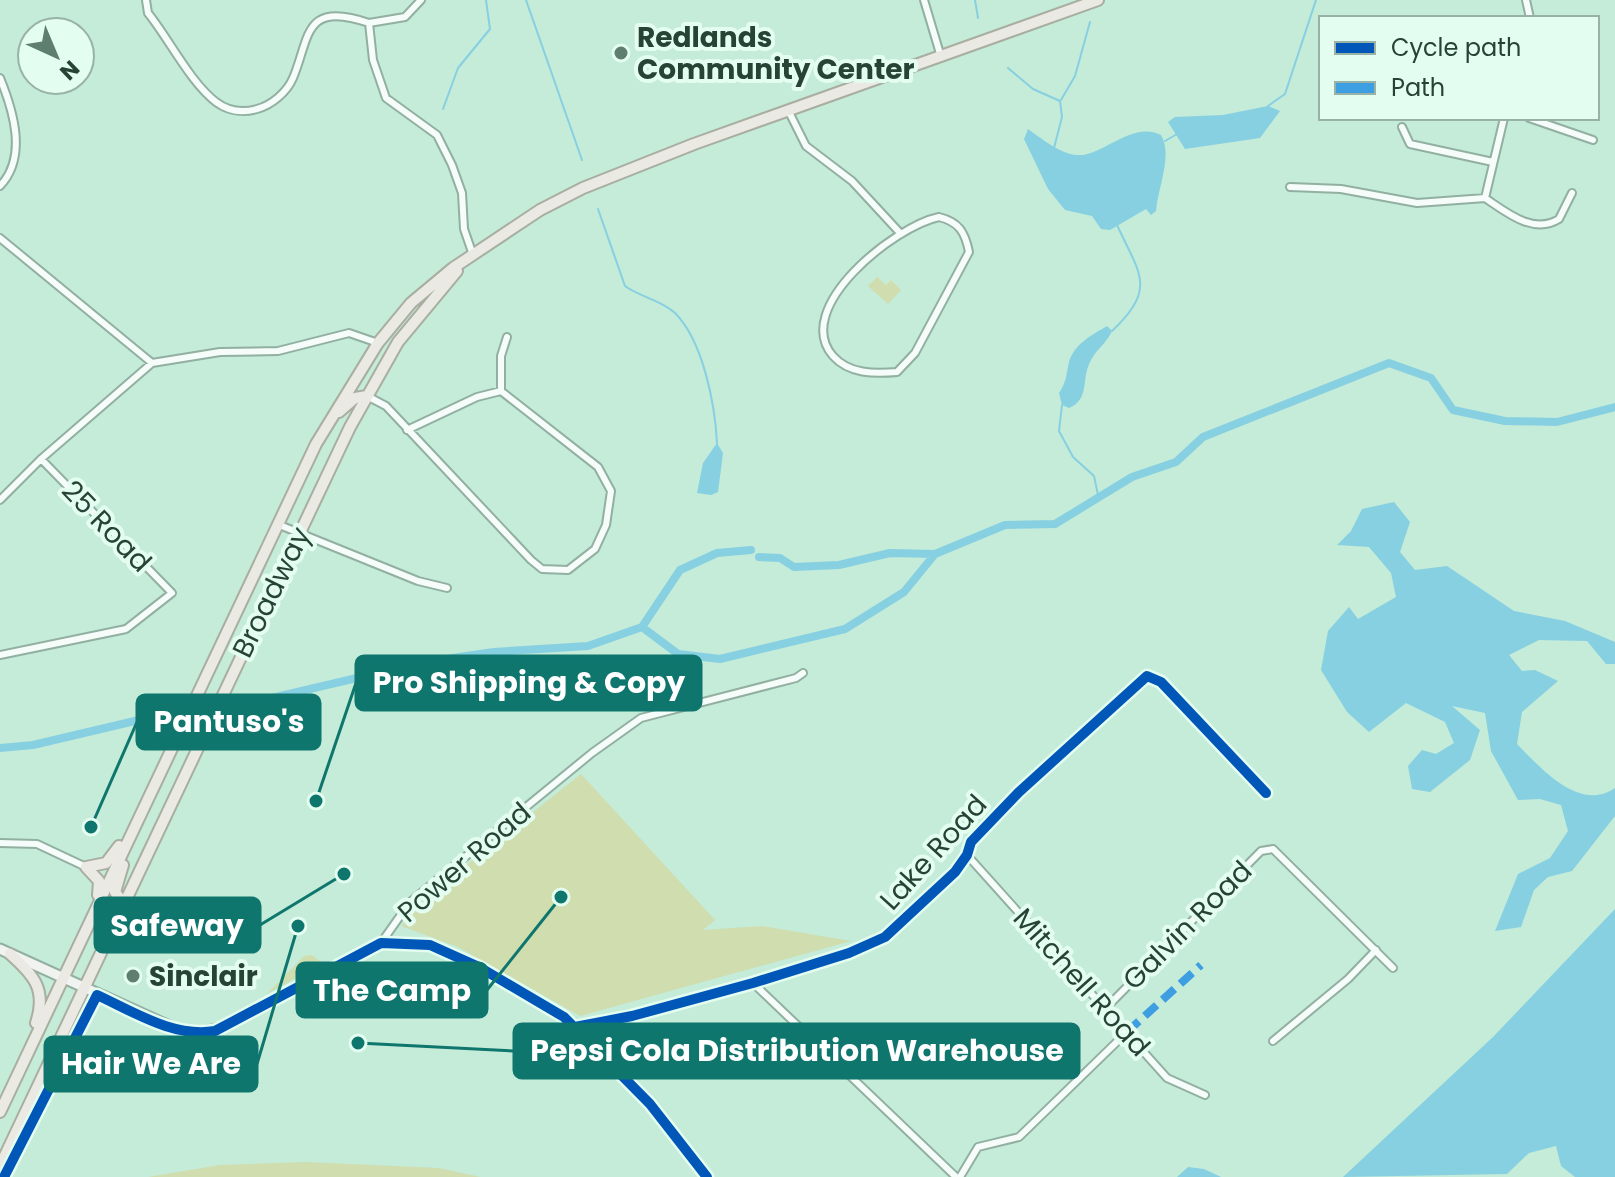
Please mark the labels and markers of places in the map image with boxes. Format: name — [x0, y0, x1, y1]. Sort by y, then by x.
place label: Redlands Community Center — [637, 18, 915, 89]
marker: Redlands Community Center — [612, 44, 630, 62]
callout: Pro Shipping & Copy — [356, 656, 701, 710]
callout: Pantuso's — [137, 695, 320, 749]
callout: Safeway — [95, 898, 260, 952]
place label: Sinclair — [149, 957, 258, 996]
callout: The Camp — [297, 963, 487, 1017]
marker: Sinclair — [124, 967, 142, 985]
callout: Pepsi Cola Distribution Warehouse — [514, 1024, 1079, 1078]
callout: Hair We Are — [45, 1037, 257, 1091]

